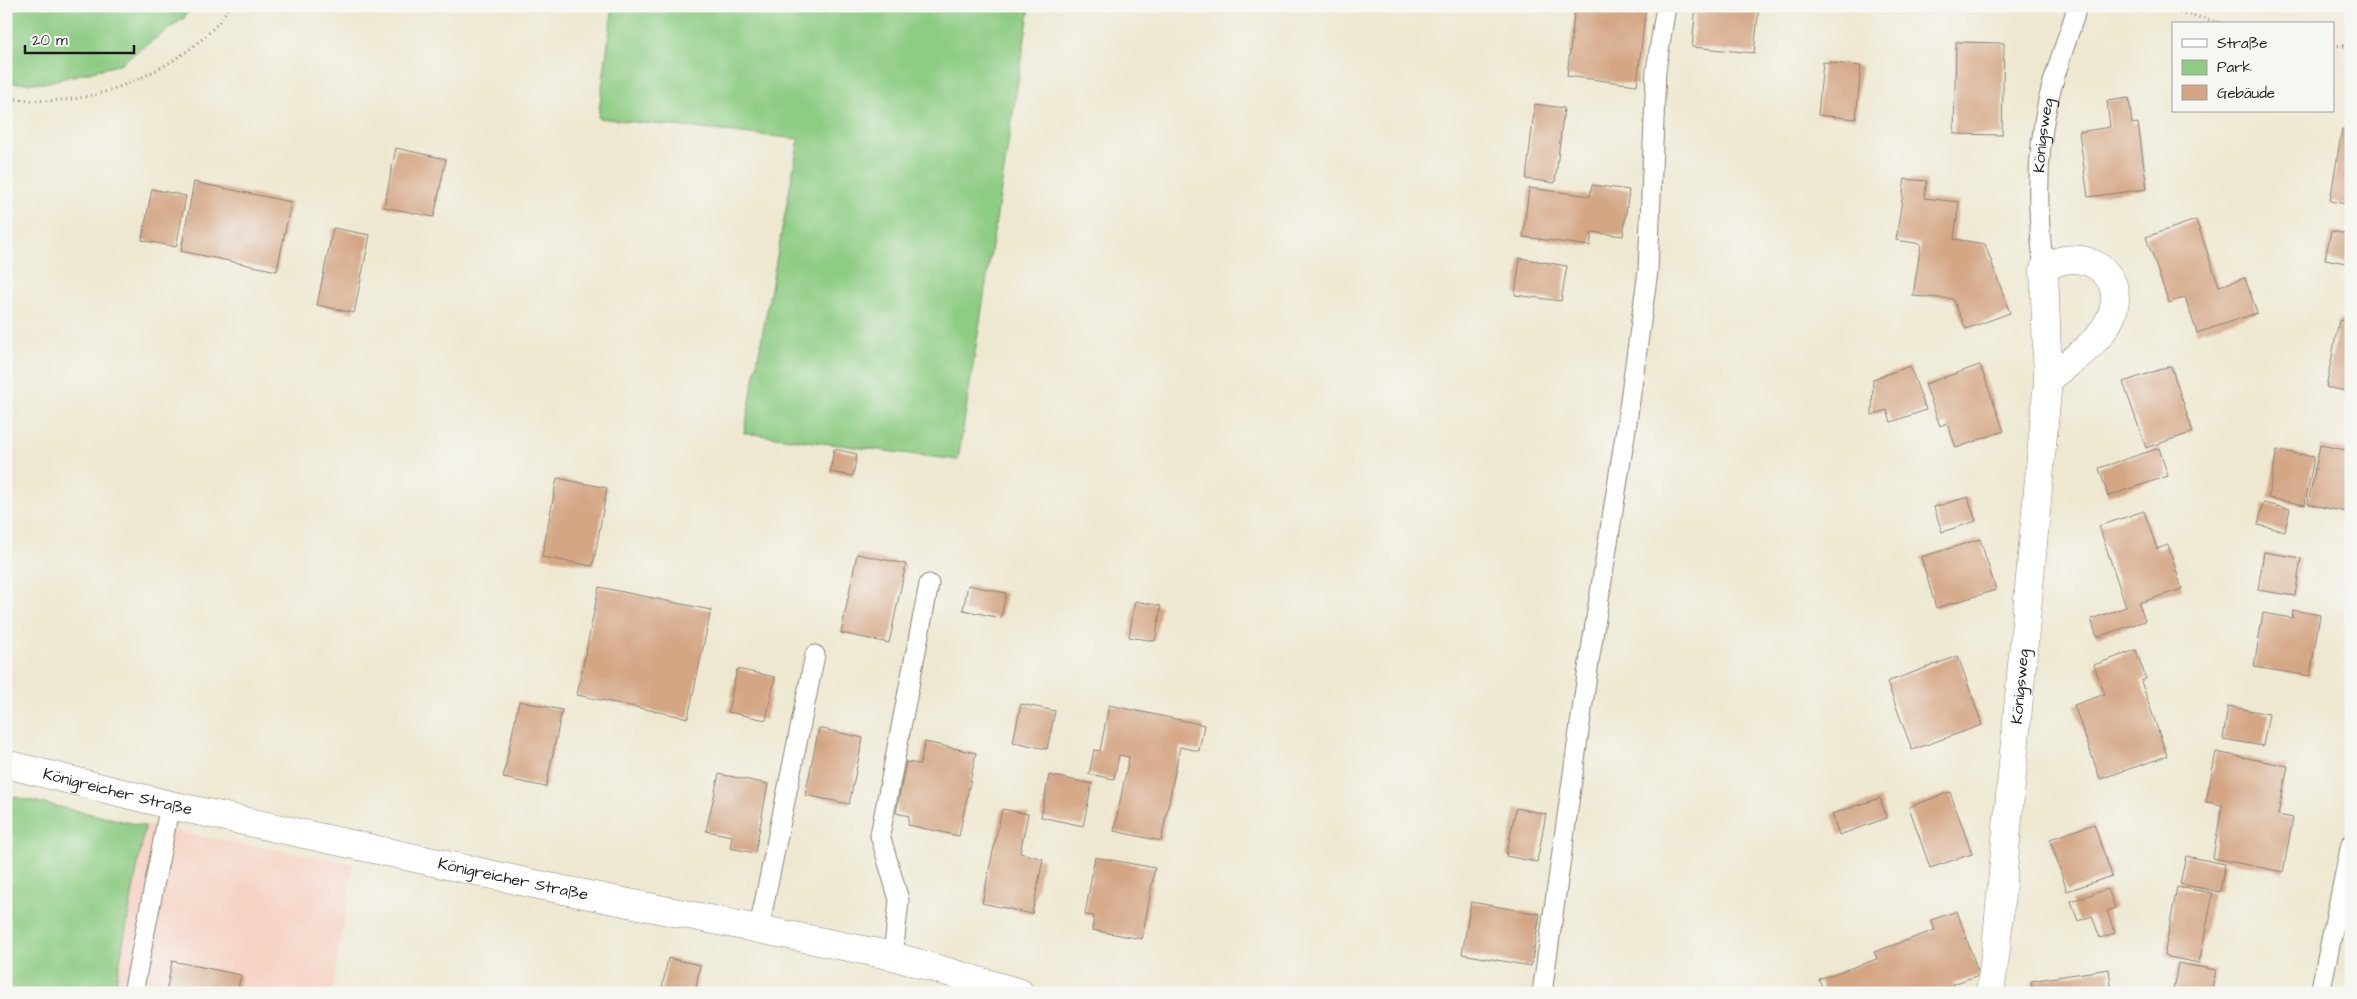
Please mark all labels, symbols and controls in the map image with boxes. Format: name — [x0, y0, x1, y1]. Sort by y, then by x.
scale bar — [25, 22, 134, 54]
legend — [2172, 22, 2334, 112]
text: 20 m — [32, 30, 68, 51]
text: Straße — [2217, 33, 2267, 54]
text: Park — [2217, 57, 2252, 78]
text: Gebäude — [2217, 83, 2275, 104]
street label: Königsweg — [2028, 96, 2060, 173]
street label: Königsweg — [2006, 648, 2035, 725]
street label: Königreicher Straße — [41, 763, 195, 821]
street label: Königreicher Straße — [436, 852, 590, 906]

